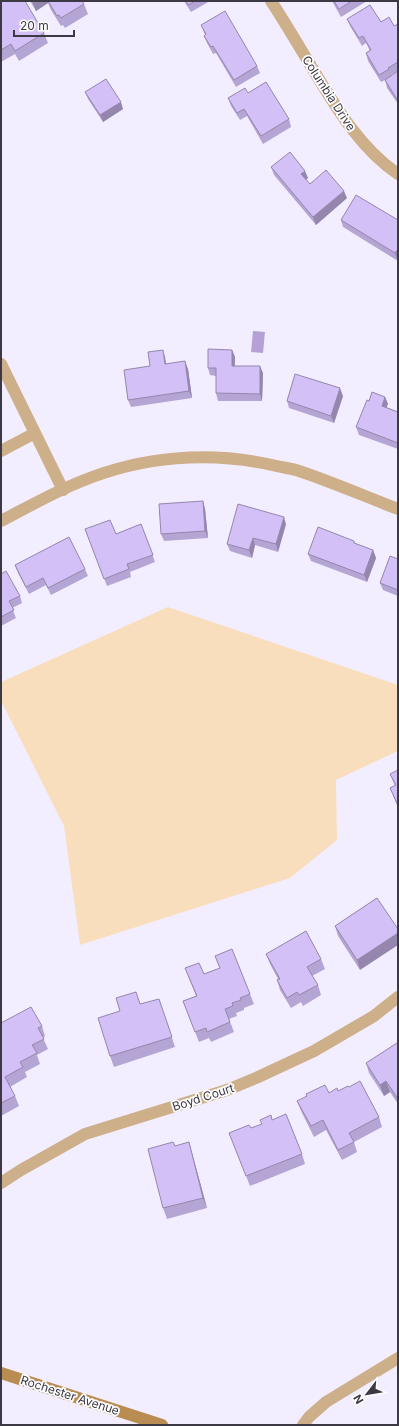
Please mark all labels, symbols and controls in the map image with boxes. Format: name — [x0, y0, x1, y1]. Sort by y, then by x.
scale bar — [14, 12, 74, 38]
text: 20 m — [20, 18, 49, 33]
street label: Columbia Drive — [299, 53, 359, 133]
street label: Boyd Court — [170, 1080, 236, 1114]
street label: Rochester Avenue — [19, 1372, 121, 1418]
north arrow — [347, 1374, 387, 1414]
text: N — [350, 1392, 367, 1406]

